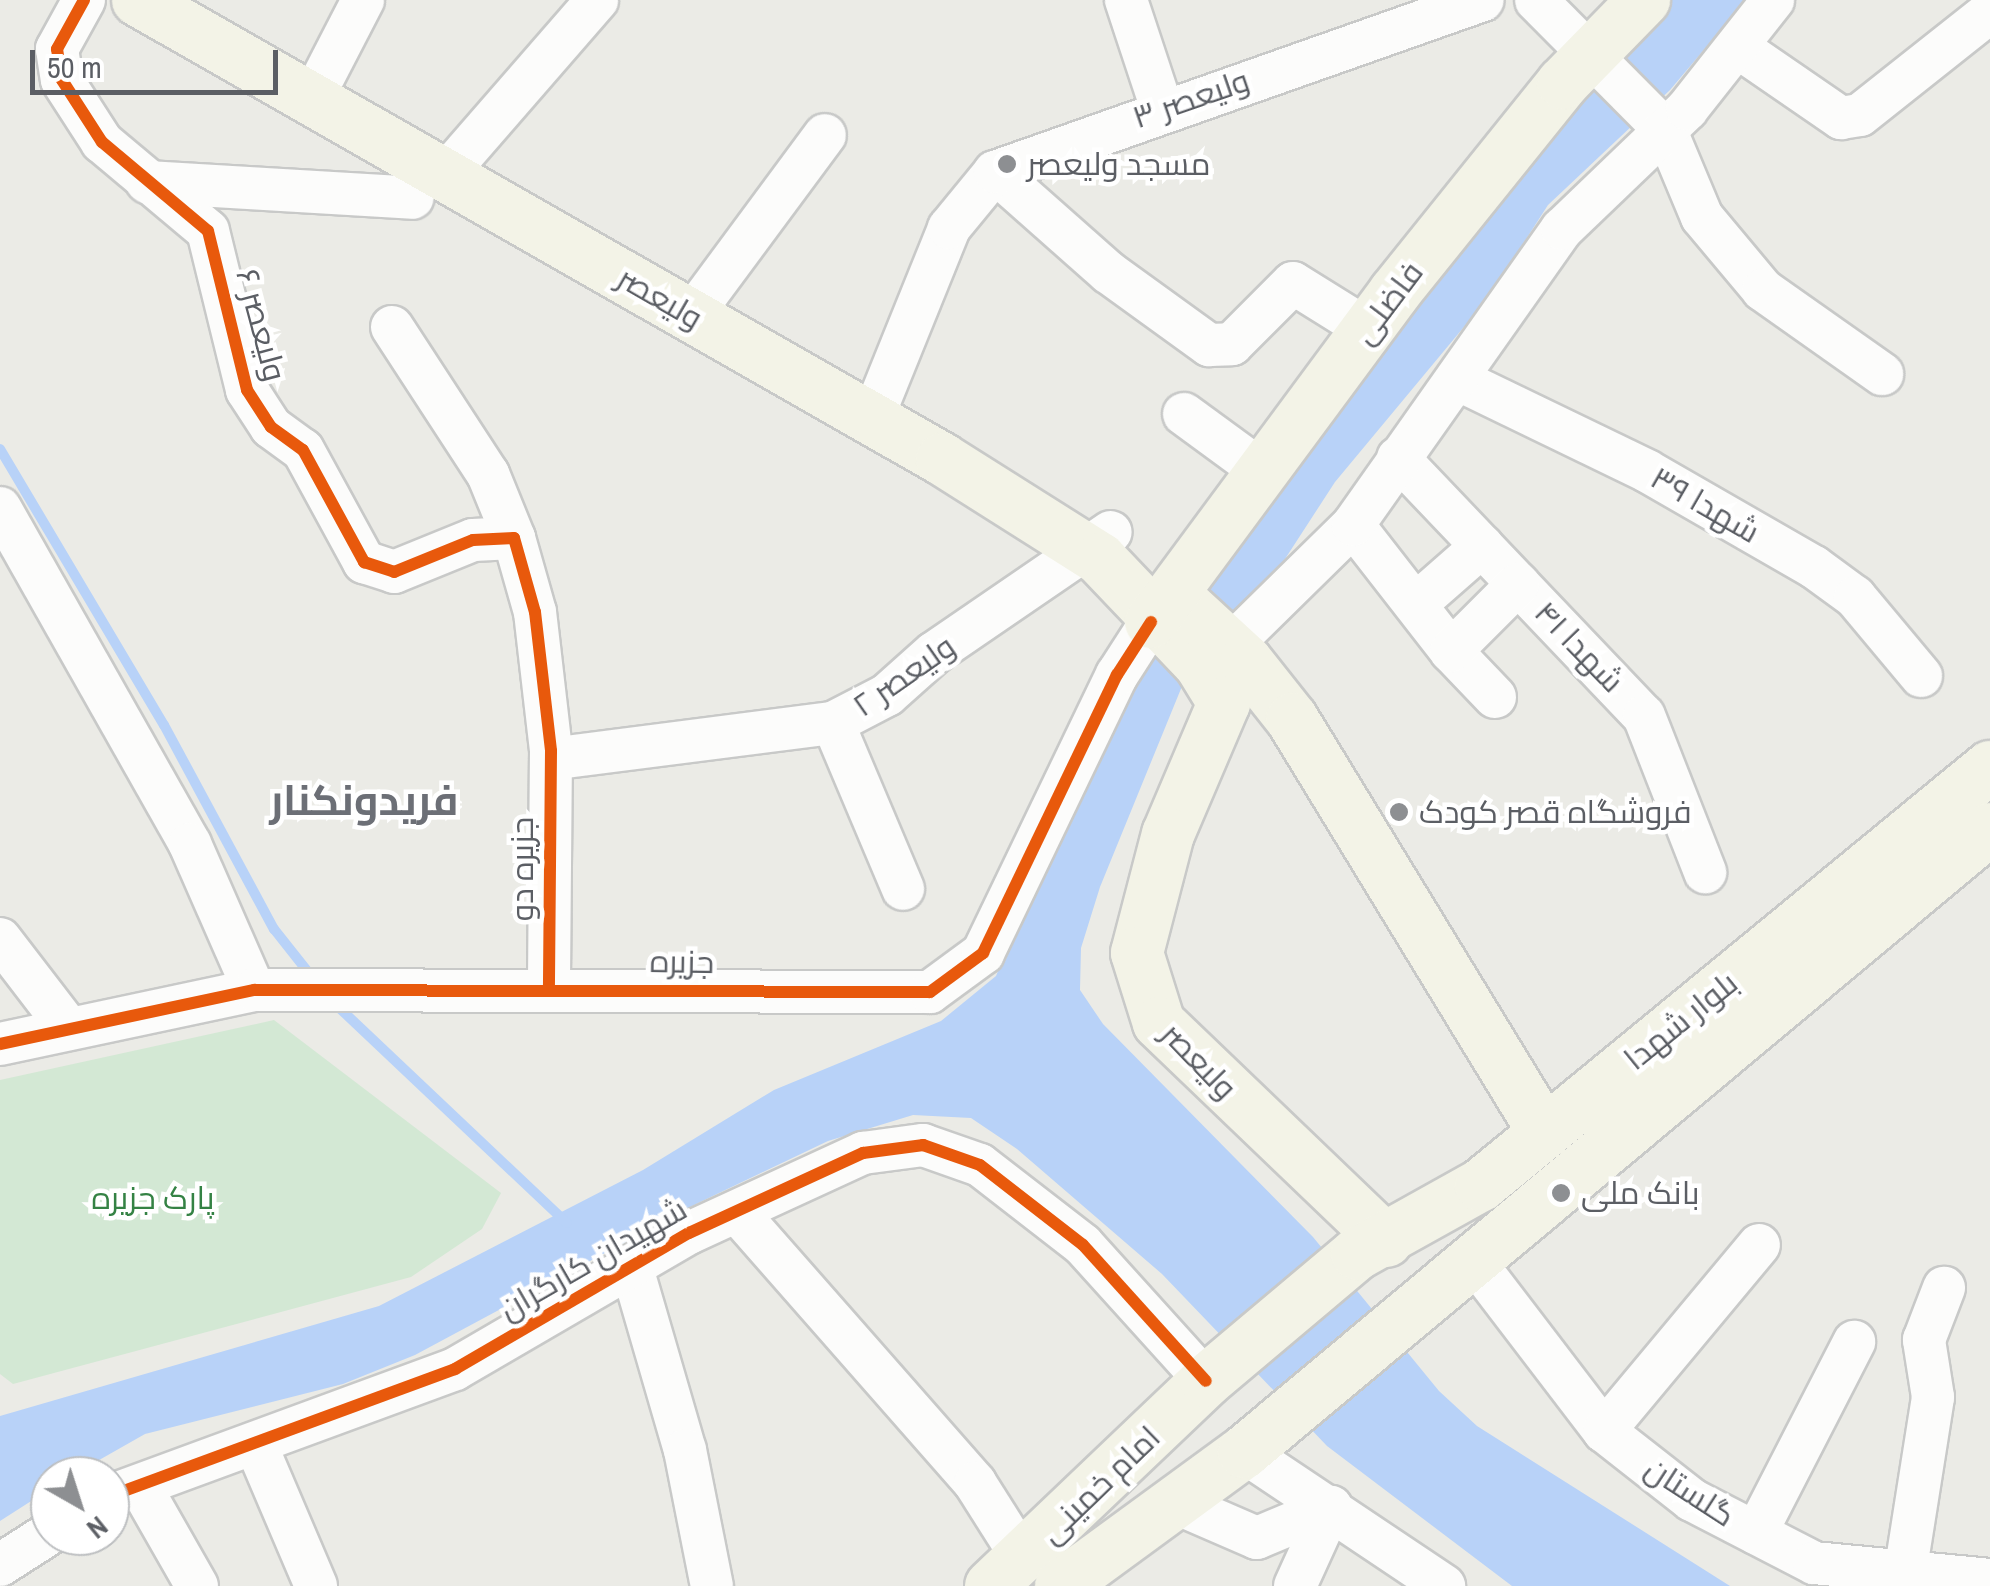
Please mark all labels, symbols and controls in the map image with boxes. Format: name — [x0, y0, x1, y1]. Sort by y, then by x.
scale bar — [35, 30, 282, 92]
text: 50 m — [47, 47, 102, 87]
street label: ولیعصر ۳ — [1128, 61, 1254, 137]
place label: مسجد ولیعصر — [1027, 145, 1211, 183]
marker: مسجد ولیعصر — [996, 153, 1018, 175]
street label: فاضلی — [1345, 254, 1431, 352]
street label: ولیعصر — [611, 258, 709, 338]
street label: ولیعصر ۶ — [228, 265, 294, 385]
street label: شهدا ۳۹ — [1644, 459, 1766, 551]
street label: شهدا ۴۱ — [1526, 593, 1632, 701]
street label: ولیعصر ۲ — [845, 627, 963, 725]
district label: فریدونکنار — [269, 775, 459, 825]
place label: فروشگاه قصر کودک — [1419, 793, 1692, 831]
marker: فروشگاه قصر کودک — [1388, 801, 1410, 823]
street label: جزیره دو — [503, 817, 541, 921]
street label: جزیره — [650, 942, 714, 982]
street label: بلوار شهدا — [1617, 964, 1745, 1078]
street label: ولیعصر — [1153, 1015, 1245, 1107]
place label: بانک ملی — [1581, 1174, 1700, 1212]
park label: پارک جزیره — [92, 1179, 214, 1217]
marker: بانک ملی — [1550, 1182, 1572, 1204]
street label: شهیدان کارگران — [492, 1190, 694, 1328]
street label: امام خمینی — [1032, 1418, 1168, 1552]
street label: گلستان — [1638, 1449, 1742, 1535]
north arrow — [30, 1456, 130, 1556]
text: N — [79, 1508, 116, 1548]

